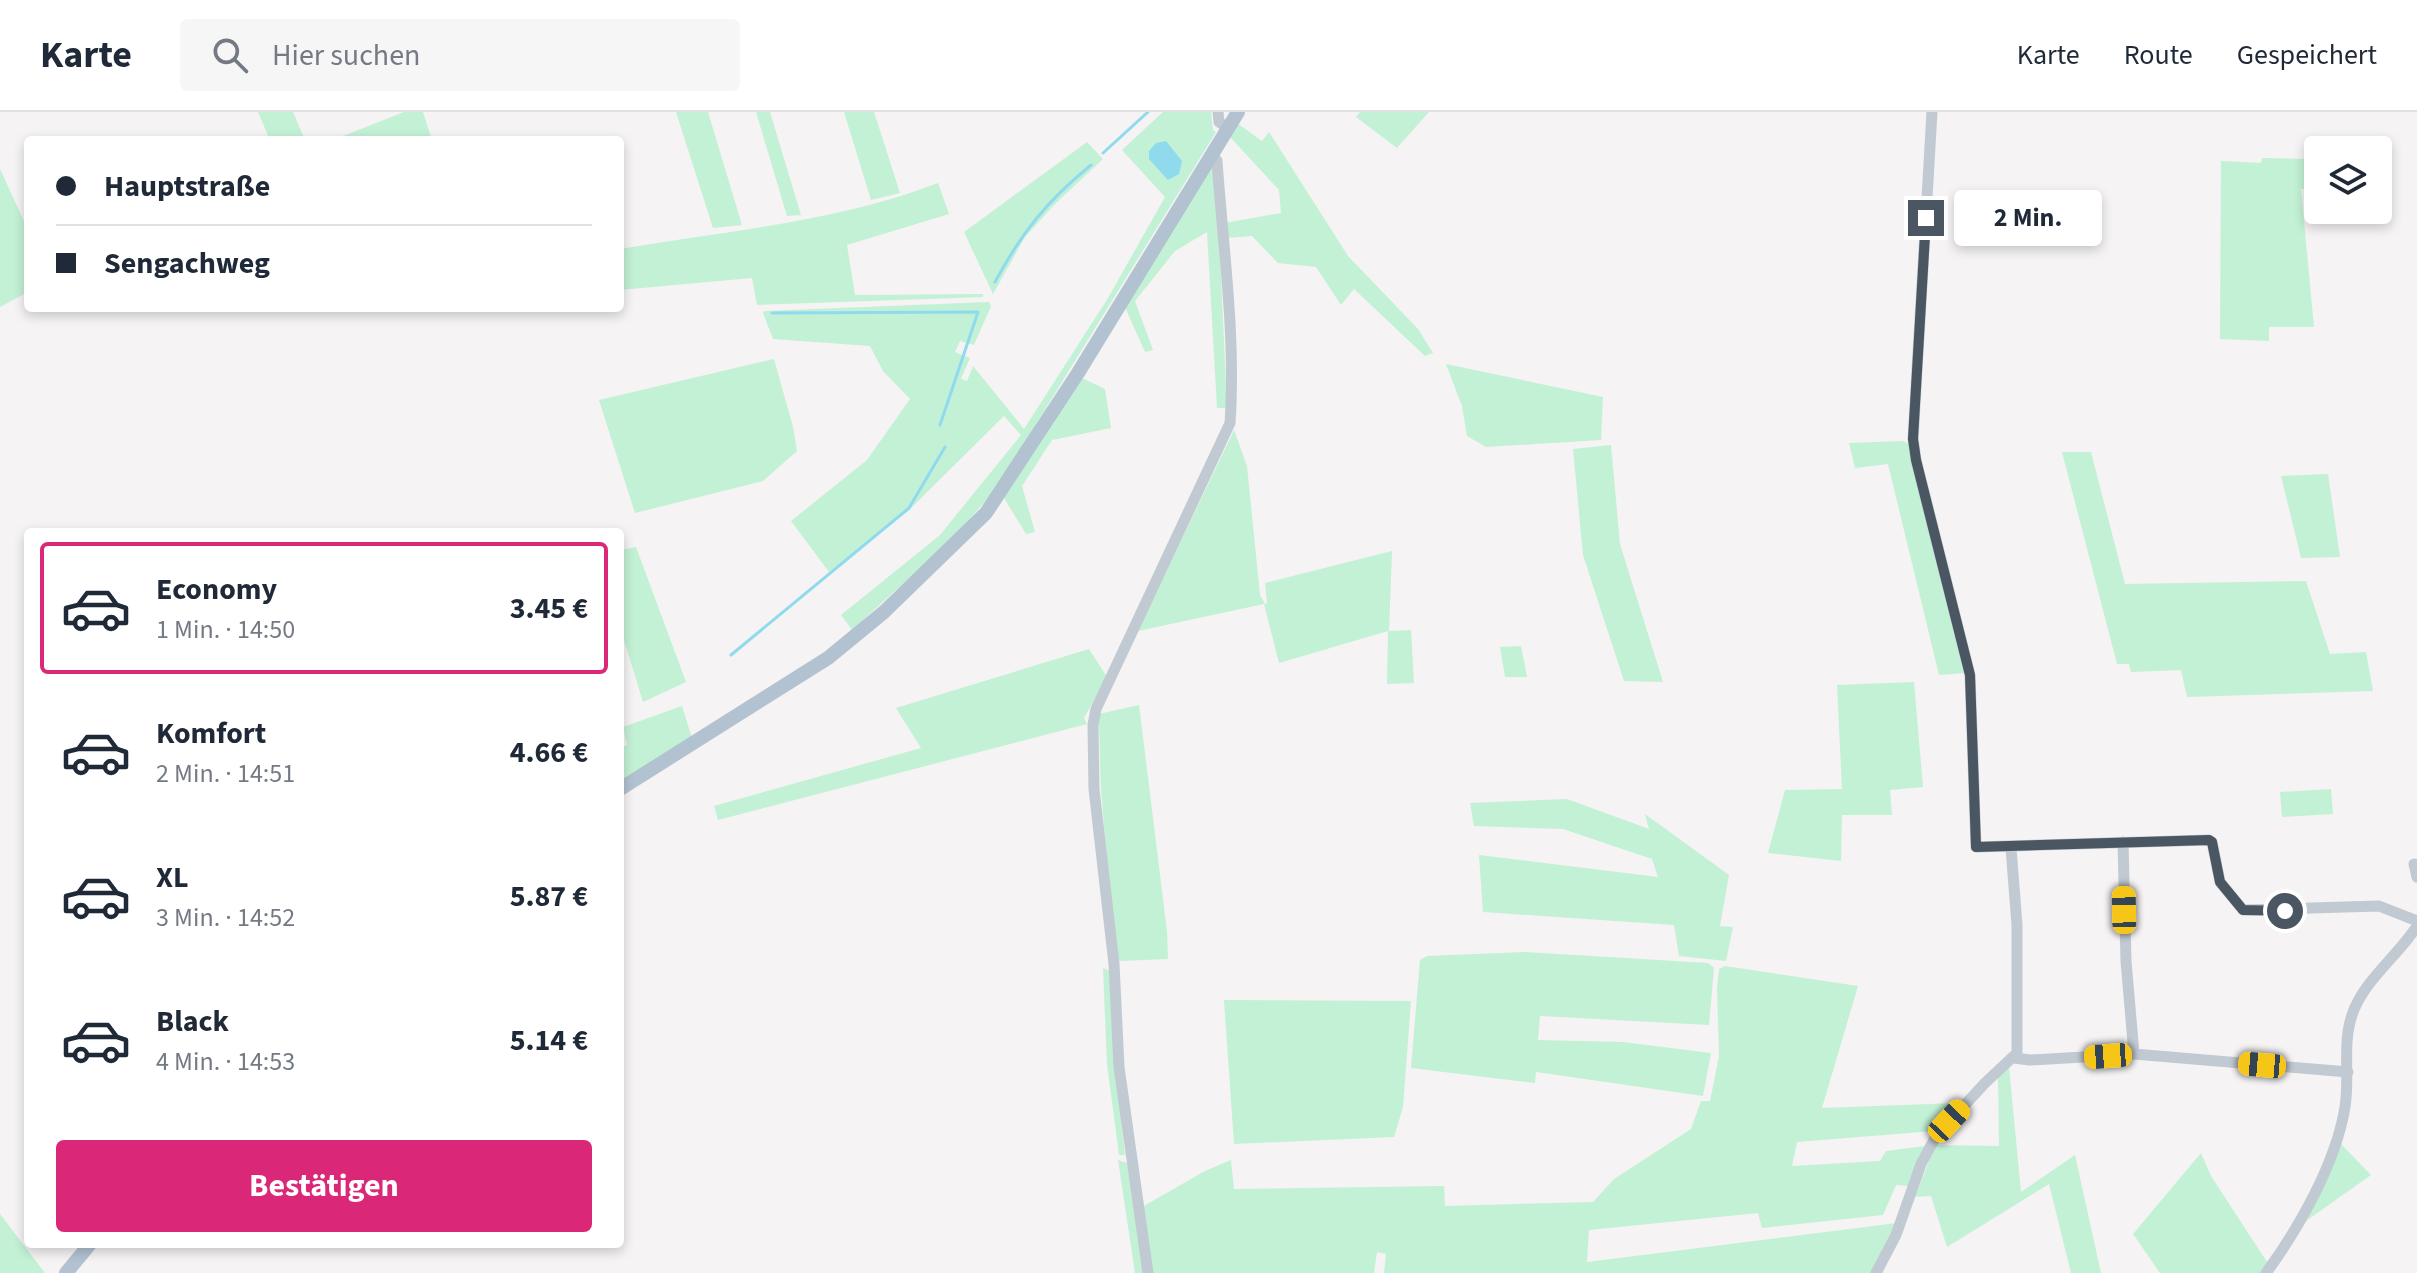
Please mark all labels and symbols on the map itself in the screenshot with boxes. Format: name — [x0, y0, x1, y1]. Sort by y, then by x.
callout: 2 Min. — [1954, 190, 2102, 246]
route end — [1908, 200, 1944, 236]
car — [2112, 886, 2136, 934]
route start — [2267, 893, 2303, 929]
car — [2083, 1042, 2133, 1070]
car — [2237, 1051, 2287, 1079]
car — [1924, 1095, 1974, 1147]

